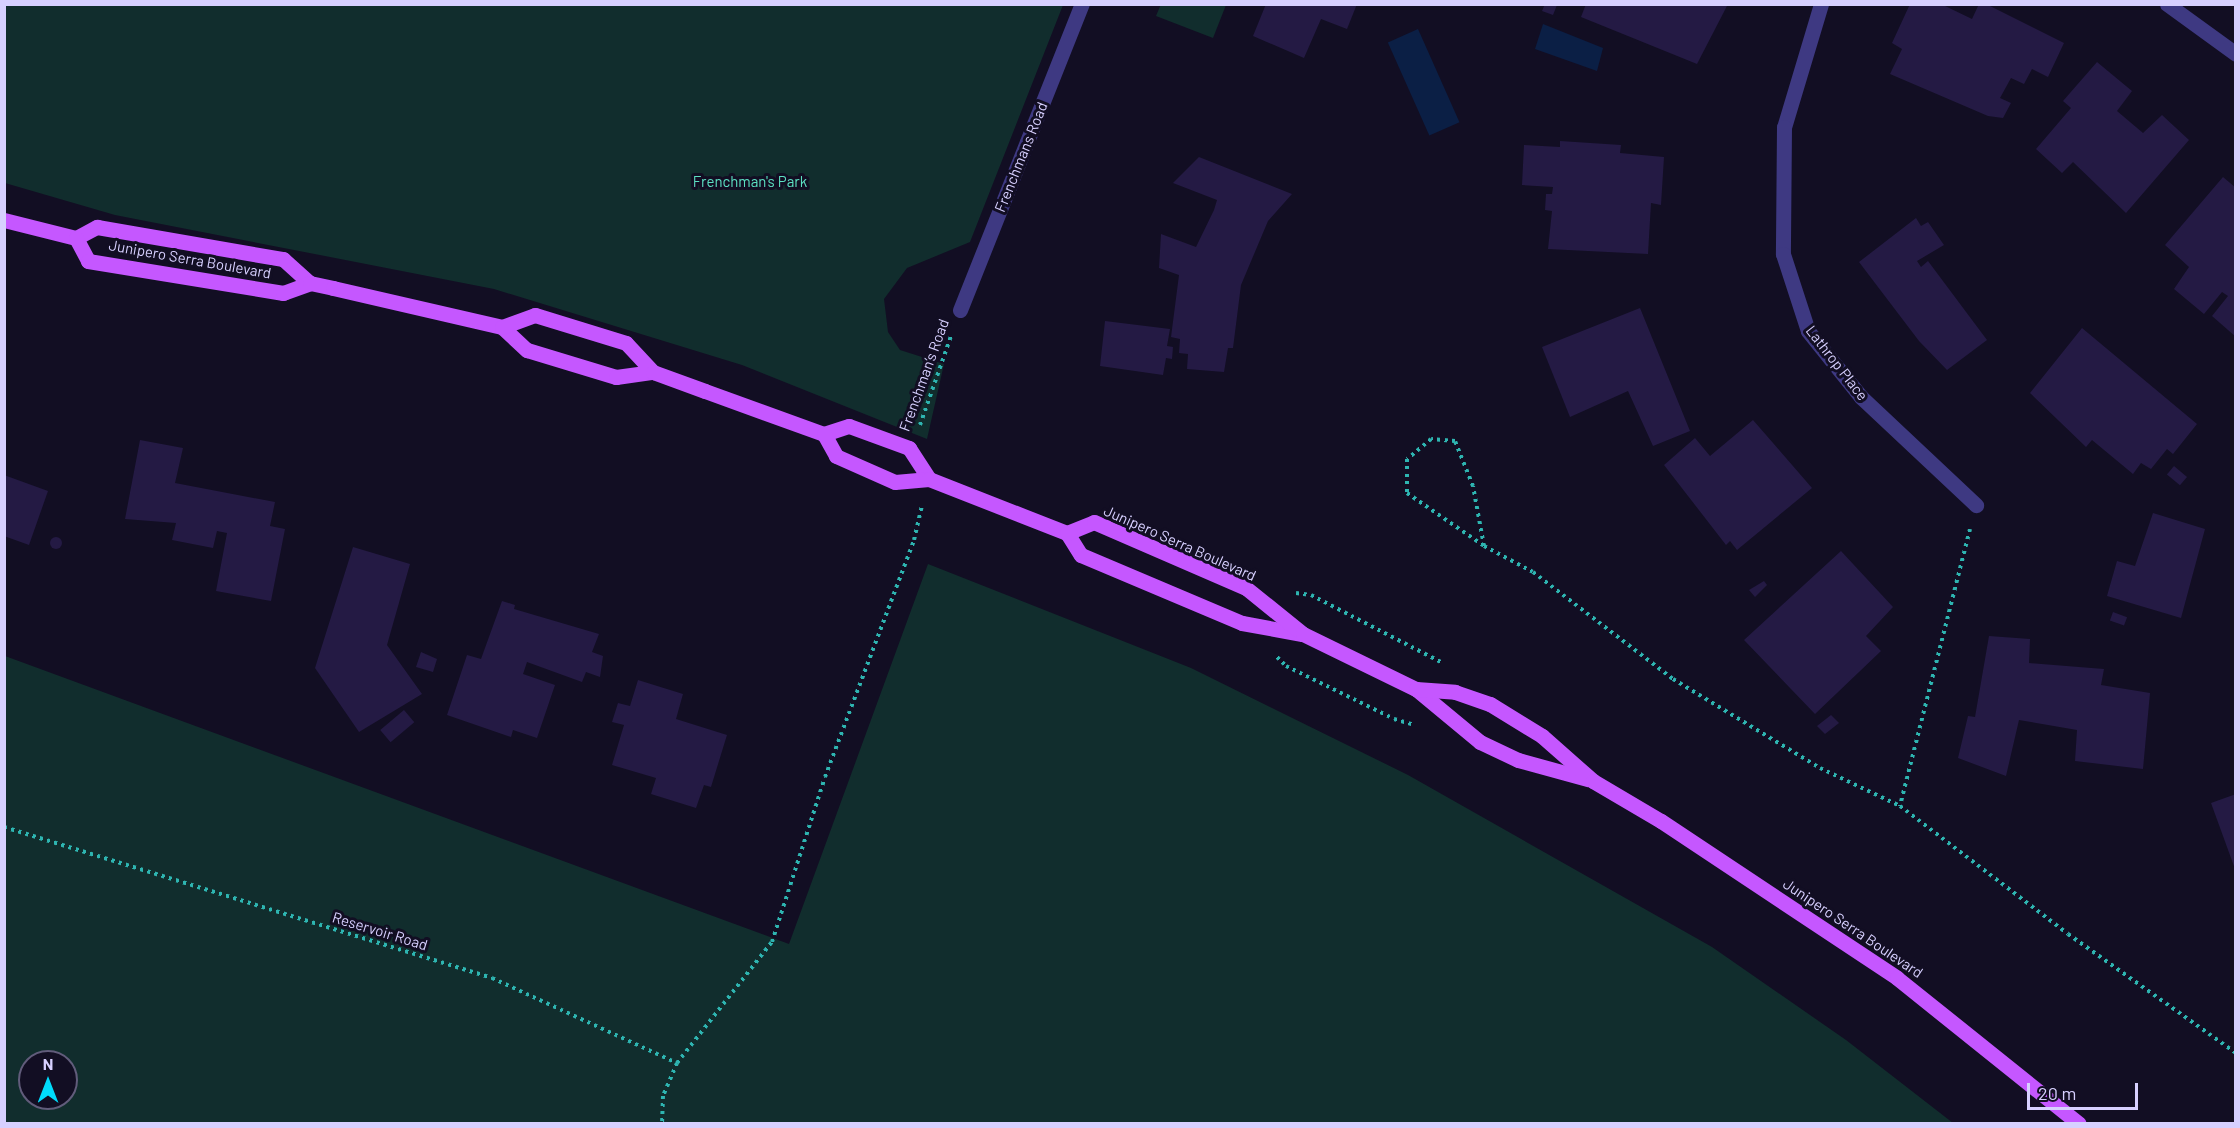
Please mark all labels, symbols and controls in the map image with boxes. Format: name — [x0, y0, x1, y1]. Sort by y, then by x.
street label: Frenchmans Road — [991, 99, 1051, 215]
park label: Frenchman's Park — [693, 173, 807, 191]
street label: Junipero Serra Boulevard — [107, 236, 273, 282]
street label: Frenchman’s Road — [895, 316, 953, 434]
street label: Lathrop Place — [1802, 322, 1872, 404]
street label: Junipero Serra Boulevard — [1101, 501, 1259, 585]
street label: Junipero Serra Boulevard — [1780, 874, 1926, 982]
street label: Reservoir Road — [330, 908, 430, 954]
north arrow — [18, 1050, 78, 1110]
text: N — [43, 1054, 53, 1073]
scale bar — [2030, 1071, 2141, 1109]
text: 20 m — [2038, 1082, 2076, 1104]

